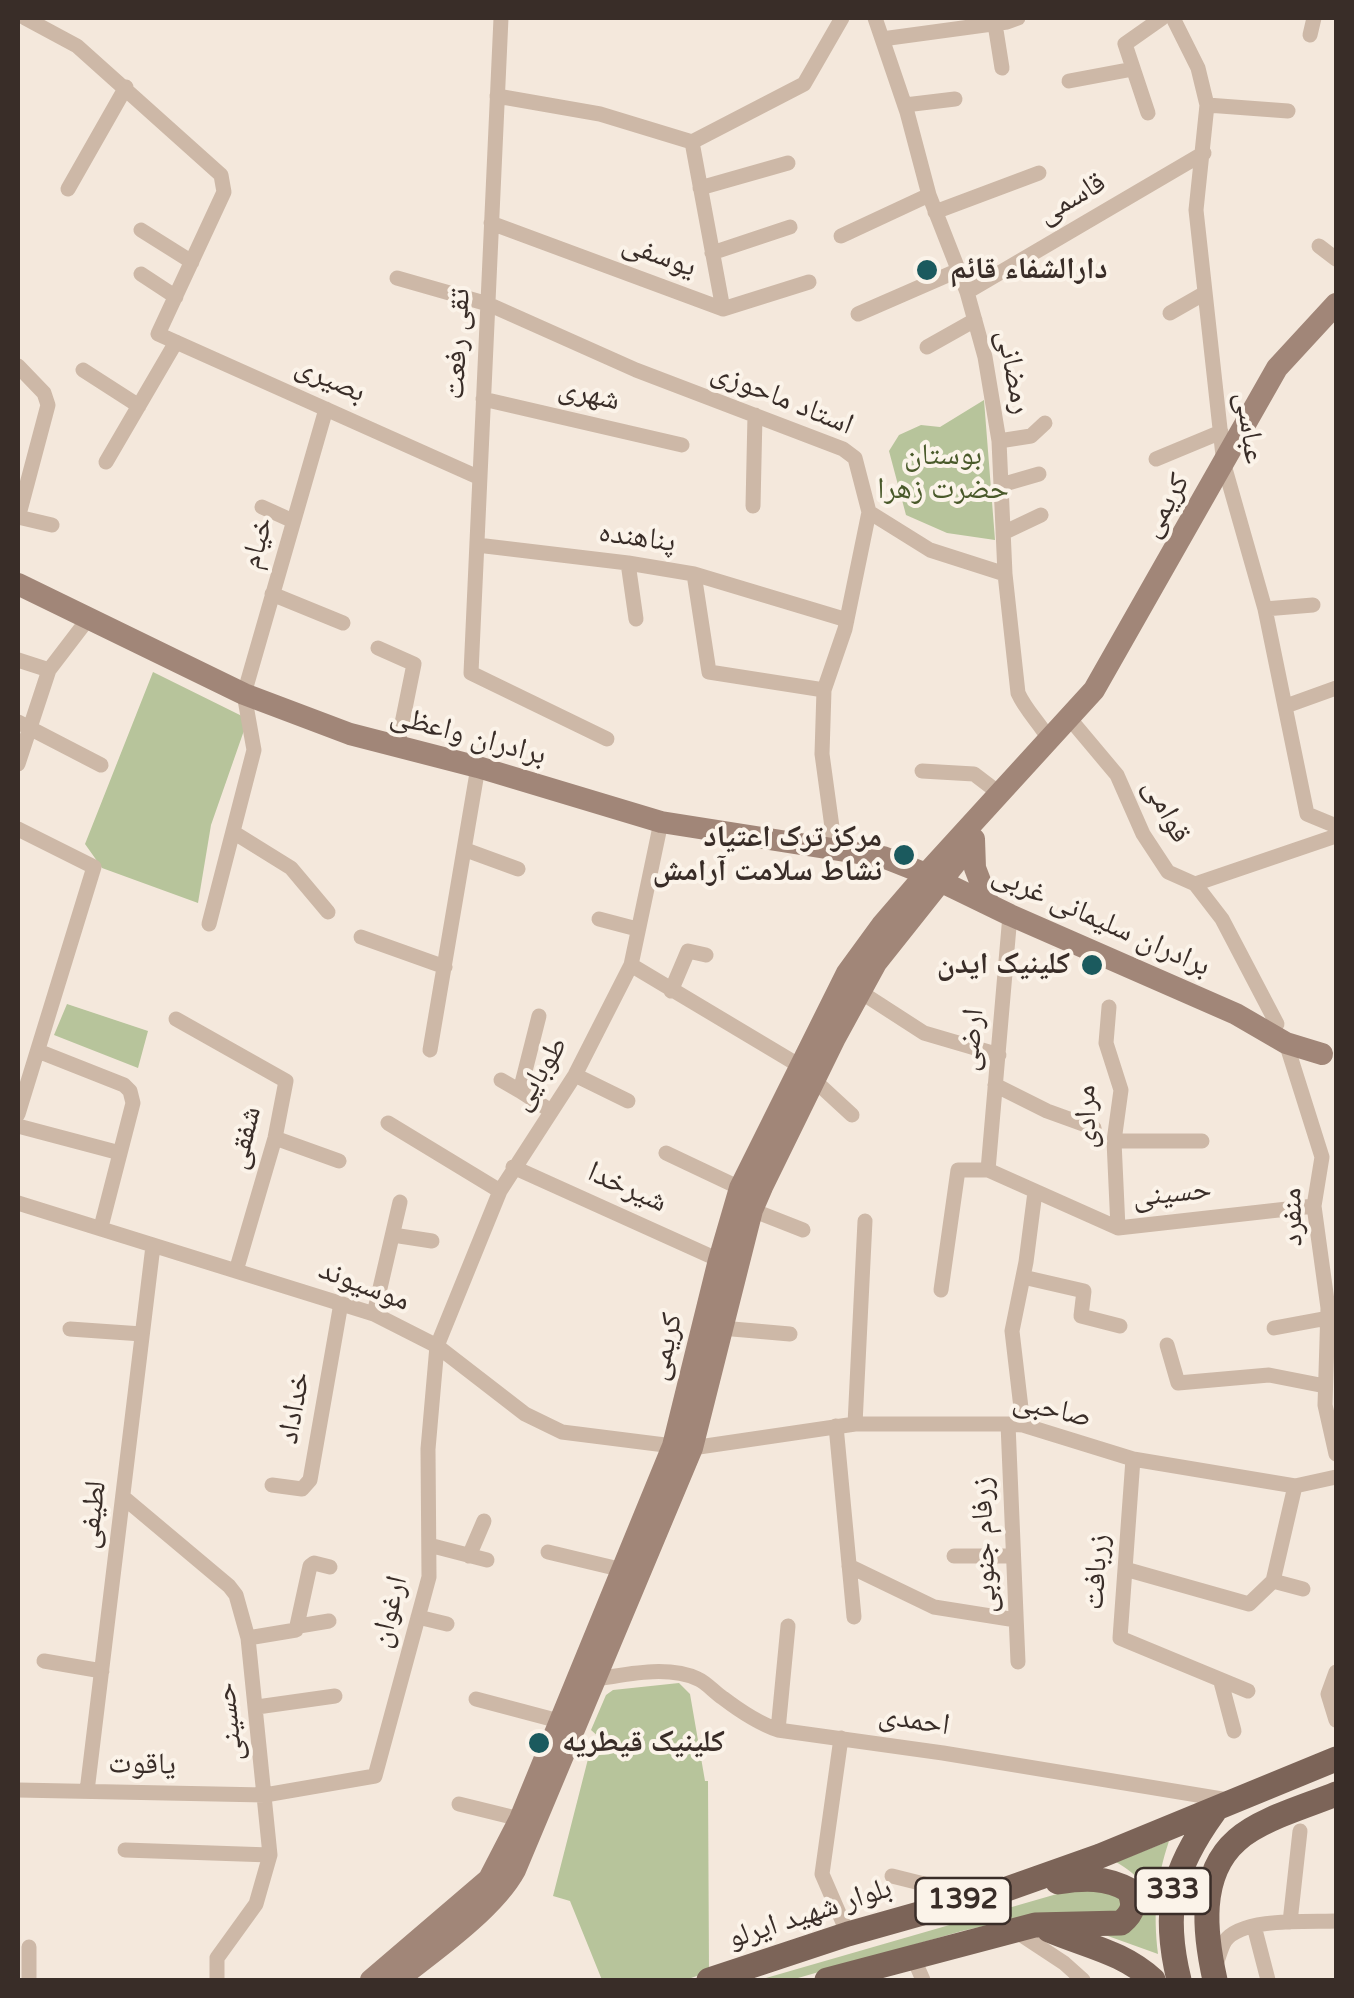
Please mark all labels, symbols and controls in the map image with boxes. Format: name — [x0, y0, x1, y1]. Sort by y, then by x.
street label: قاسمی — [1031, 165, 1113, 233]
street label: یوسفی — [617, 226, 701, 286]
place label: دارالشفاء قائم — [950, 252, 1108, 288]
marker: دارالشفاء قائم — [914, 257, 940, 283]
street label: تقی رفعت — [437, 287, 479, 401]
street label: رمضانی — [987, 327, 1039, 417]
street label: بصیری — [289, 349, 371, 411]
street label: استاد ماحوزی — [706, 354, 858, 444]
street label: شهری — [555, 371, 623, 419]
street label: عباسی — [1226, 390, 1272, 466]
park label: بوستان حضرت زهرا — [877, 438, 1009, 508]
street label: کریمی — [1133, 468, 1199, 544]
street label: خیام — [234, 513, 282, 573]
street label: پناهنده — [596, 515, 678, 561]
street label: برادران واعظی — [386, 698, 550, 774]
street label: قوامی — [1134, 772, 1198, 850]
place label: مرکز ترک اعتیاد نشاط سلامت آرامش — [653, 820, 882, 890]
marker: مرکز ترک اعتیاد نشاط سلامت آرامش — [891, 842, 917, 868]
street label: برادران سلیمانی غربی — [986, 857, 1216, 985]
place label: کلینیک ایدن — [937, 947, 1070, 983]
marker: کلینیک ایدن — [1079, 952, 1105, 978]
street label: ارضی — [951, 1007, 993, 1073]
street label: طوبایی — [503, 1030, 577, 1118]
street label: مرادی — [1068, 1085, 1106, 1149]
street label: شفقی — [220, 1103, 270, 1173]
street label: شیرخدا — [582, 1155, 672, 1221]
street label: حسینی — [1131, 1172, 1213, 1216]
street label: منفرد — [1274, 1187, 1312, 1247]
street label: موسیوند — [313, 1252, 415, 1320]
street label: کریمی — [640, 1310, 692, 1384]
street label: خداداد — [271, 1369, 319, 1447]
street label: صاحبی — [1009, 1384, 1095, 1436]
street label: زرفام جنوبی — [965, 1476, 1005, 1614]
street label: لطیفی — [71, 1479, 115, 1551]
street label: زربافت — [1076, 1533, 1118, 1611]
street label: ارغوان — [364, 1572, 416, 1652]
street label: حسینی — [208, 1681, 252, 1763]
street label: احمدی — [876, 1698, 952, 1744]
place label: کلینیک قیطریه — [562, 1725, 725, 1761]
marker: کلینیک قیطریه — [526, 1730, 552, 1756]
street label: یاقوت — [108, 1746, 176, 1784]
road number: 333 — [1136, 1868, 1210, 1914]
street label: بلوار شهید ایرلو — [724, 1871, 896, 1957]
road number: 1392 — [916, 1878, 1010, 1924]

